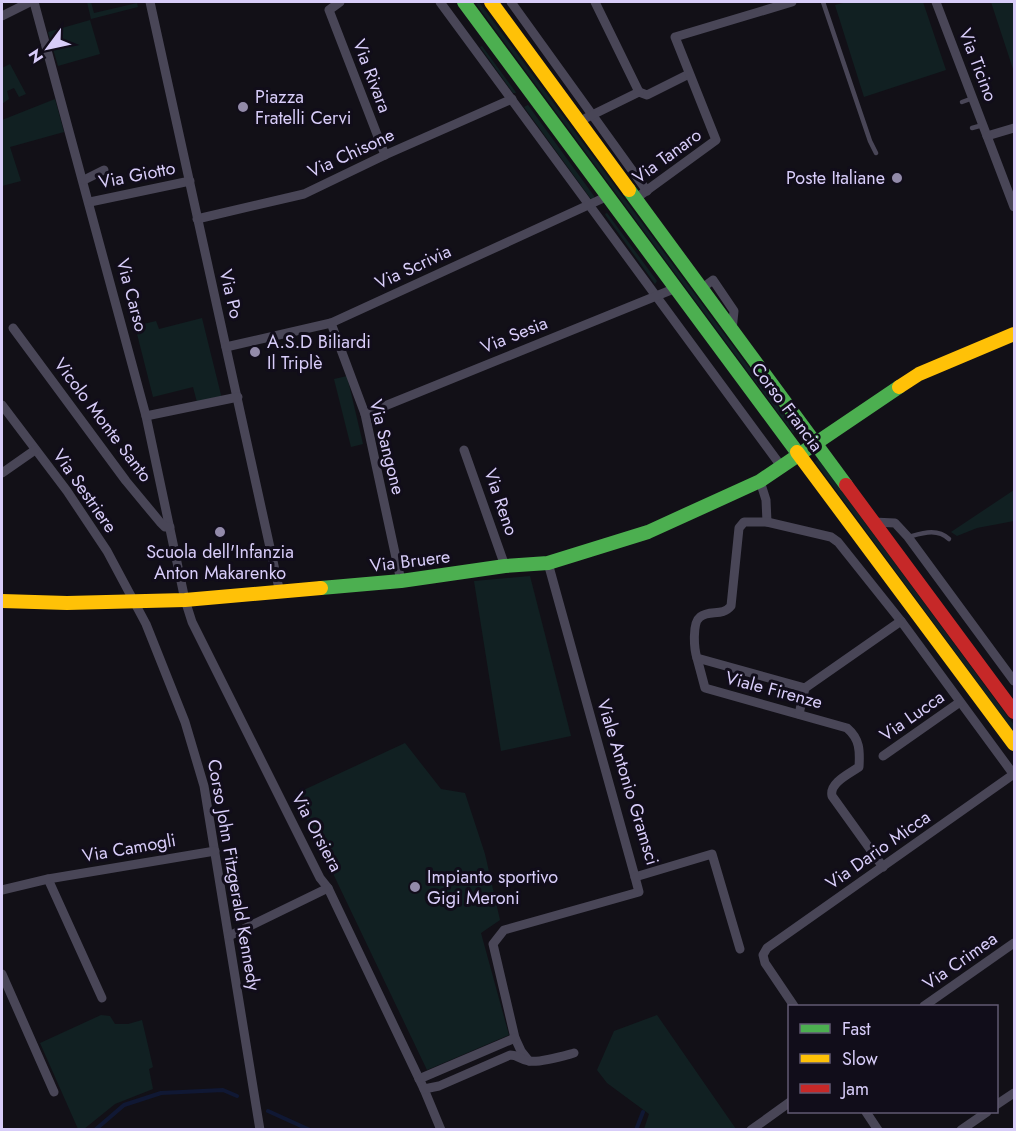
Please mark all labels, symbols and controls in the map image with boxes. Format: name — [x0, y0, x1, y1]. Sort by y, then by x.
north arrow — [18, 18, 78, 78]
street label: Via Ticino — [952, 25, 1004, 105]
street label: Via Rivara — [346, 35, 398, 117]
text: N — [23, 44, 49, 67]
place label: Piazza Fratelli Cervi — [255, 84, 351, 131]
marker: Piazza Fratelli Cervi — [236, 100, 250, 114]
street label: Via Chisone — [303, 122, 399, 184]
street label: Via Tanaro — [627, 122, 707, 190]
street label: Via Giotto — [96, 155, 178, 195]
place label: Poste Italiane — [786, 165, 885, 191]
marker: Poste Italiane — [890, 171, 904, 185]
street label: Via Scrivia — [371, 238, 455, 296]
street label: Via Carso — [110, 255, 154, 335]
street label: Via Po — [213, 267, 249, 321]
street label: Via Sesia — [477, 310, 551, 360]
place label: A.S.D Biliardi Il Triplè — [267, 329, 371, 376]
marker: A.S.D Biliardi Il Triplè — [248, 345, 262, 359]
street label: Vicolo Monte Santo — [48, 353, 158, 488]
street label: Corso Francia — [745, 357, 829, 457]
street label: Via Sangone — [363, 397, 411, 497]
street label: Via Sestriere — [47, 444, 123, 538]
street label: Via Reno — [477, 465, 525, 539]
marker: Scuola dell'Infanzia Anton Makarenko — [213, 525, 227, 539]
place label: Scuola dell'Infanzia Anton Makarenko — [146, 539, 294, 586]
street label: Via Bruere — [368, 543, 452, 579]
street label: Viale Firenze — [723, 665, 825, 715]
street label: Via Lucca — [874, 684, 950, 748]
street label: Viale Antonio Gramsci — [590, 696, 666, 868]
street label: Corso John Fitzgerald Kennedy — [201, 757, 267, 993]
street label: Via Orsiera — [285, 787, 349, 877]
street label: Via Dario Micca — [820, 804, 936, 896]
street label: Via Camogli — [80, 827, 178, 869]
place label: Impianto sportivo Gigi Meroni — [427, 864, 558, 911]
marker: Impianto sportivo Gigi Meroni — [408, 880, 422, 894]
street label: Via Crimea — [917, 926, 1003, 996]
legend — [788, 1005, 998, 1113]
text: Fast — [842, 1016, 871, 1042]
text: Slow — [842, 1046, 879, 1072]
text: Jam — [840, 1076, 869, 1102]

